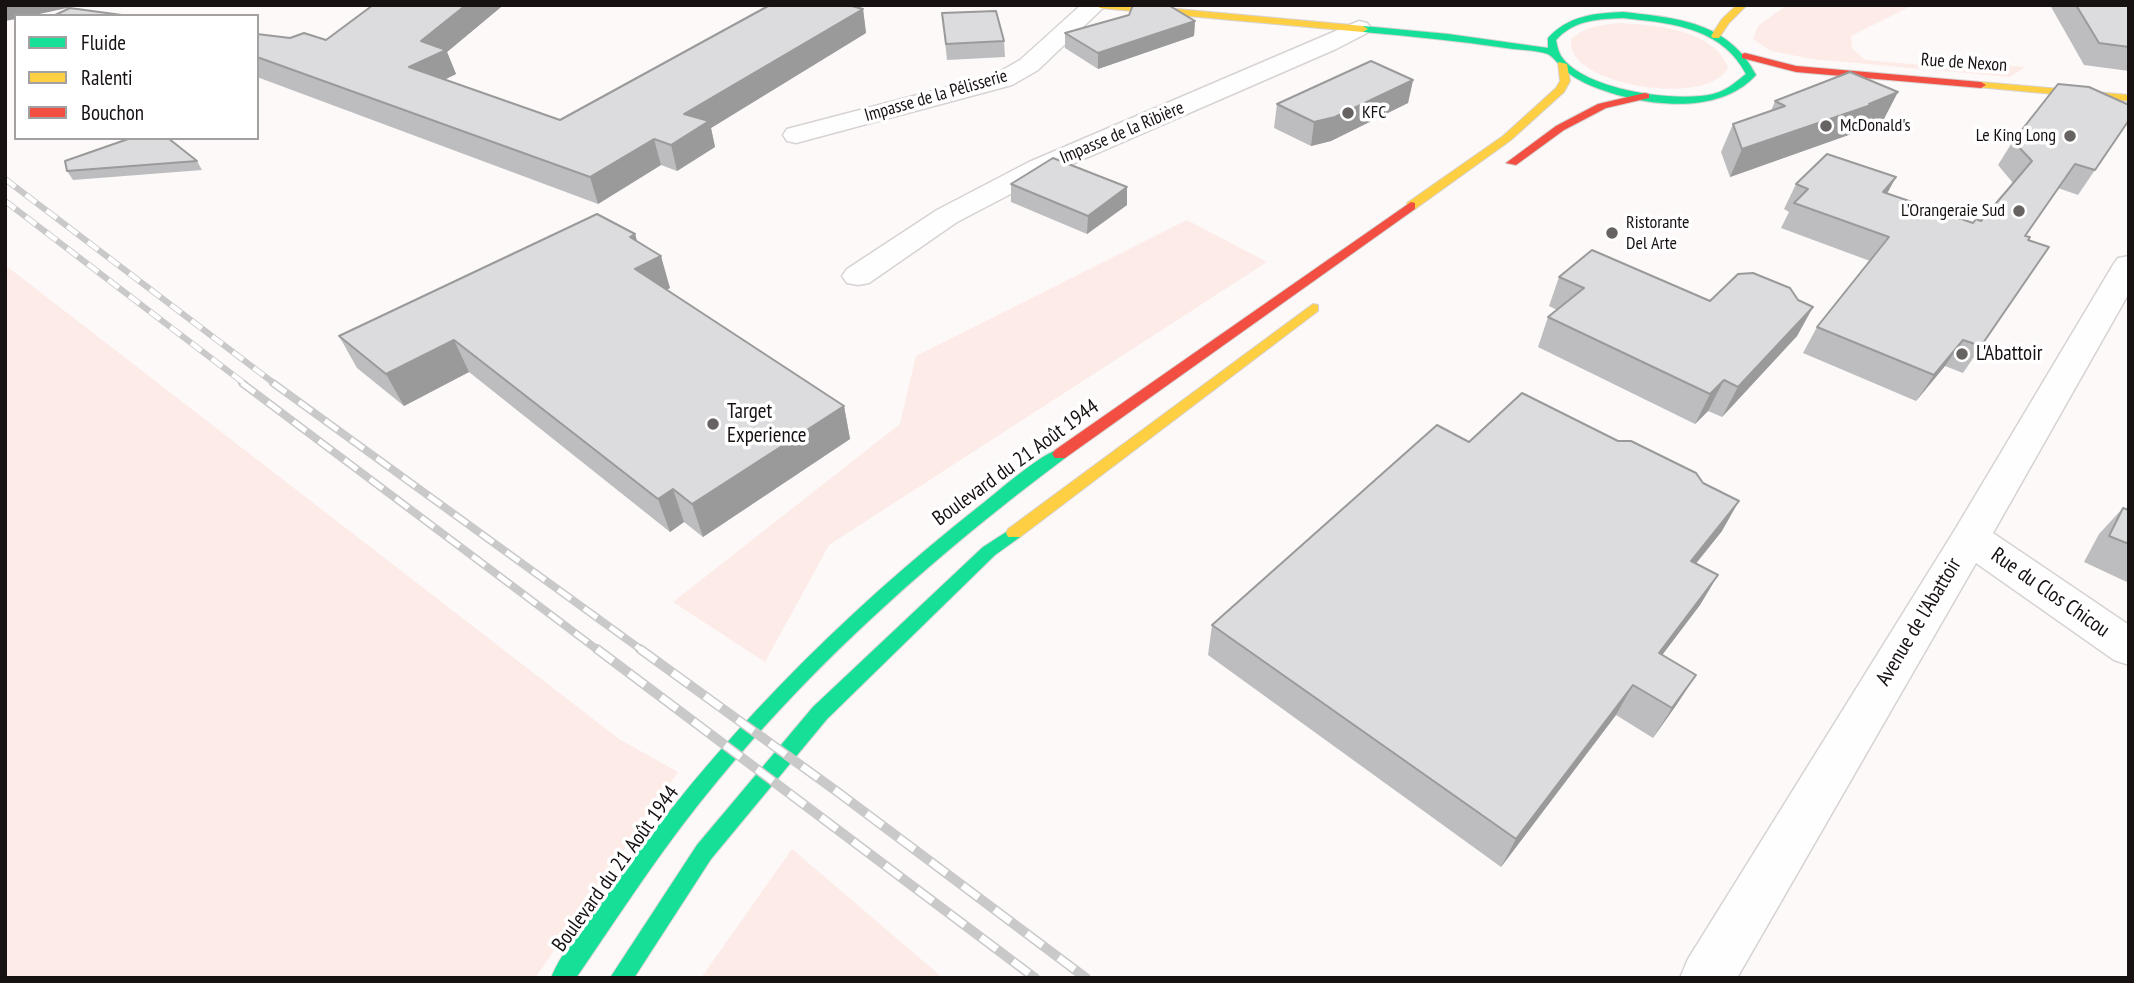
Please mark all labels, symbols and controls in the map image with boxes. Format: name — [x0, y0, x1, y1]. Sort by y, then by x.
legend — [14, 14, 259, 140]
text: Fluide — [81, 29, 126, 56]
street label: Rue de Nexon — [1920, 49, 2008, 77]
text: Ralenti — [81, 64, 133, 91]
street label: Impasse de la Pélisserie — [862, 65, 1010, 127]
street label: Impasse de la Ribière — [1057, 97, 1187, 169]
text: Bouchon — [81, 99, 144, 126]
place label: KFC — [1362, 102, 1387, 124]
marker: KFC — [1340, 105, 1356, 121]
place label: McDonald's — [1840, 115, 1911, 137]
marker: McDonald's — [1818, 118, 1834, 134]
place label: Le King Long — [1976, 125, 2056, 147]
marker: Le King Long — [2062, 128, 2078, 144]
place label: L'Orangeraie Sud — [1901, 200, 2005, 222]
marker: L'Orangeraie Sud — [2011, 203, 2027, 219]
place label: Ristorante Del Arte — [1626, 212, 1689, 255]
marker: Ristorante Del Arte — [1604, 225, 1620, 241]
place label: L'Abattoir — [1976, 341, 2043, 367]
marker: L'Abattoir — [1954, 346, 1970, 362]
street label: Boulevard du 21 Août 1944 — [928, 394, 1104, 532]
place label: Target Experience — [727, 399, 806, 449]
marker: Target Experience — [705, 416, 721, 432]
street label: Rue du Clos Chicou — [1986, 543, 2114, 643]
street label: Avenue de l'Abattoir — [1871, 554, 1967, 690]
street label: Boulevard du 21 Août 1944 — [547, 781, 685, 957]

